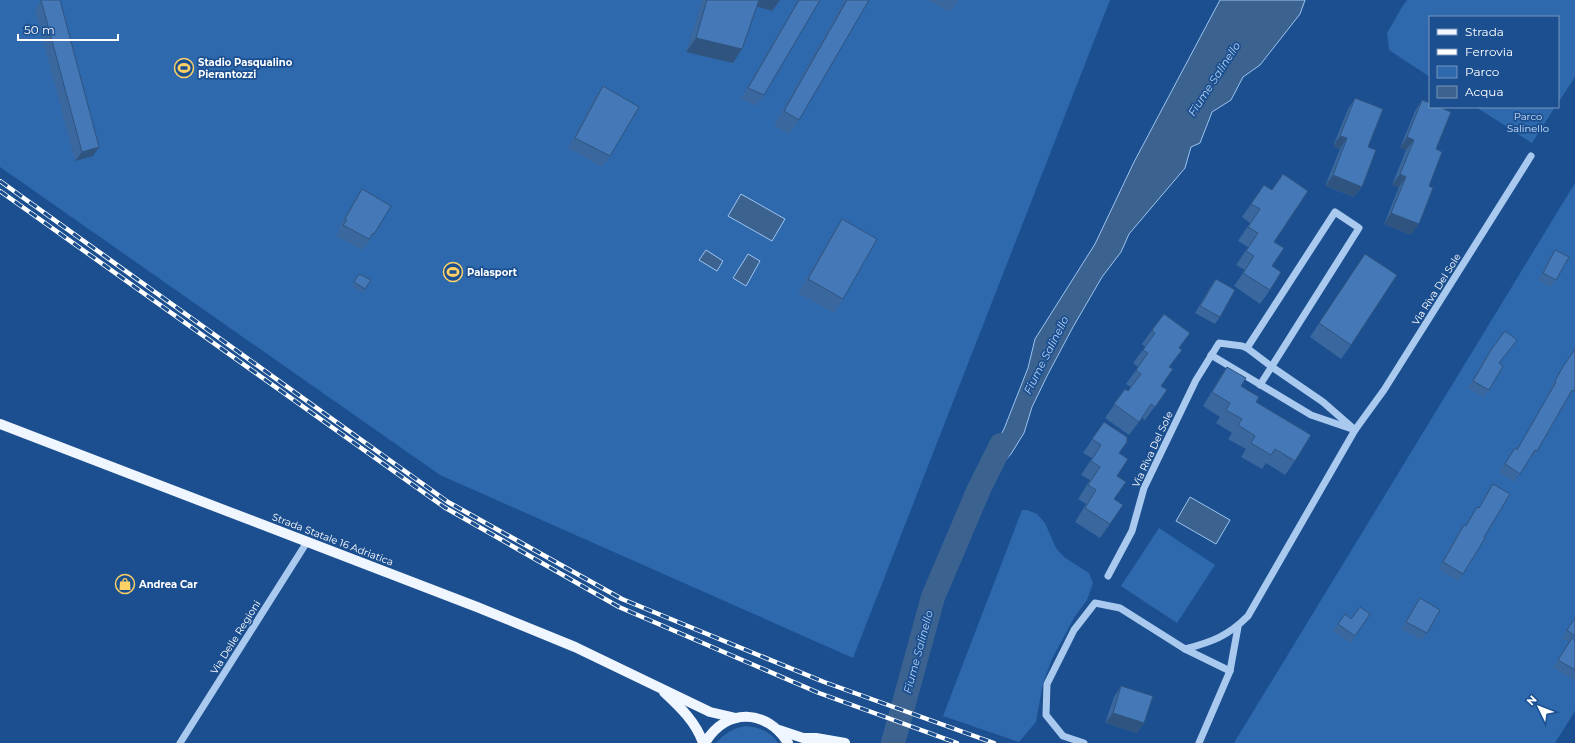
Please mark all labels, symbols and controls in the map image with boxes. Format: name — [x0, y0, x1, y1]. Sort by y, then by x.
scale bar — [18, 16, 118, 42]
legend — [1429, 16, 1559, 108]
text: 50 m — [24, 22, 55, 37]
text: Strada — [1465, 24, 1504, 39]
water label: Fiume Salinello — [1185, 39, 1243, 119]
text: Ferrovia — [1465, 44, 1513, 59]
place label: Stadio Pasqualino Pierantozzi — [198, 56, 293, 81]
sports icon: Stadio Pasqualino Pierantozzi — [173, 57, 195, 79]
text: Parco — [1465, 64, 1499, 79]
text: Acqua — [1465, 84, 1503, 99]
park label: Parco Salinello — [1507, 110, 1549, 135]
street label: Via Riva Del Sole — [1409, 251, 1464, 328]
sports icon: Palasport — [442, 261, 464, 283]
place label: Palasport — [467, 266, 518, 279]
water label: Fiume Salinello — [1020, 314, 1072, 396]
street label: Via Riva Del Sole — [1129, 409, 1176, 489]
street label: Strada Statale 16 Adriatica — [270, 510, 395, 569]
shop icon: Andrea Car — [114, 573, 136, 595]
place label: Andrea Car — [138, 578, 198, 591]
street label: Via Delle Regioni — [207, 598, 263, 677]
water label: Fiume Salinello — [900, 609, 936, 695]
north arrow — [1519, 687, 1559, 727]
text: N — [1524, 692, 1540, 708]

